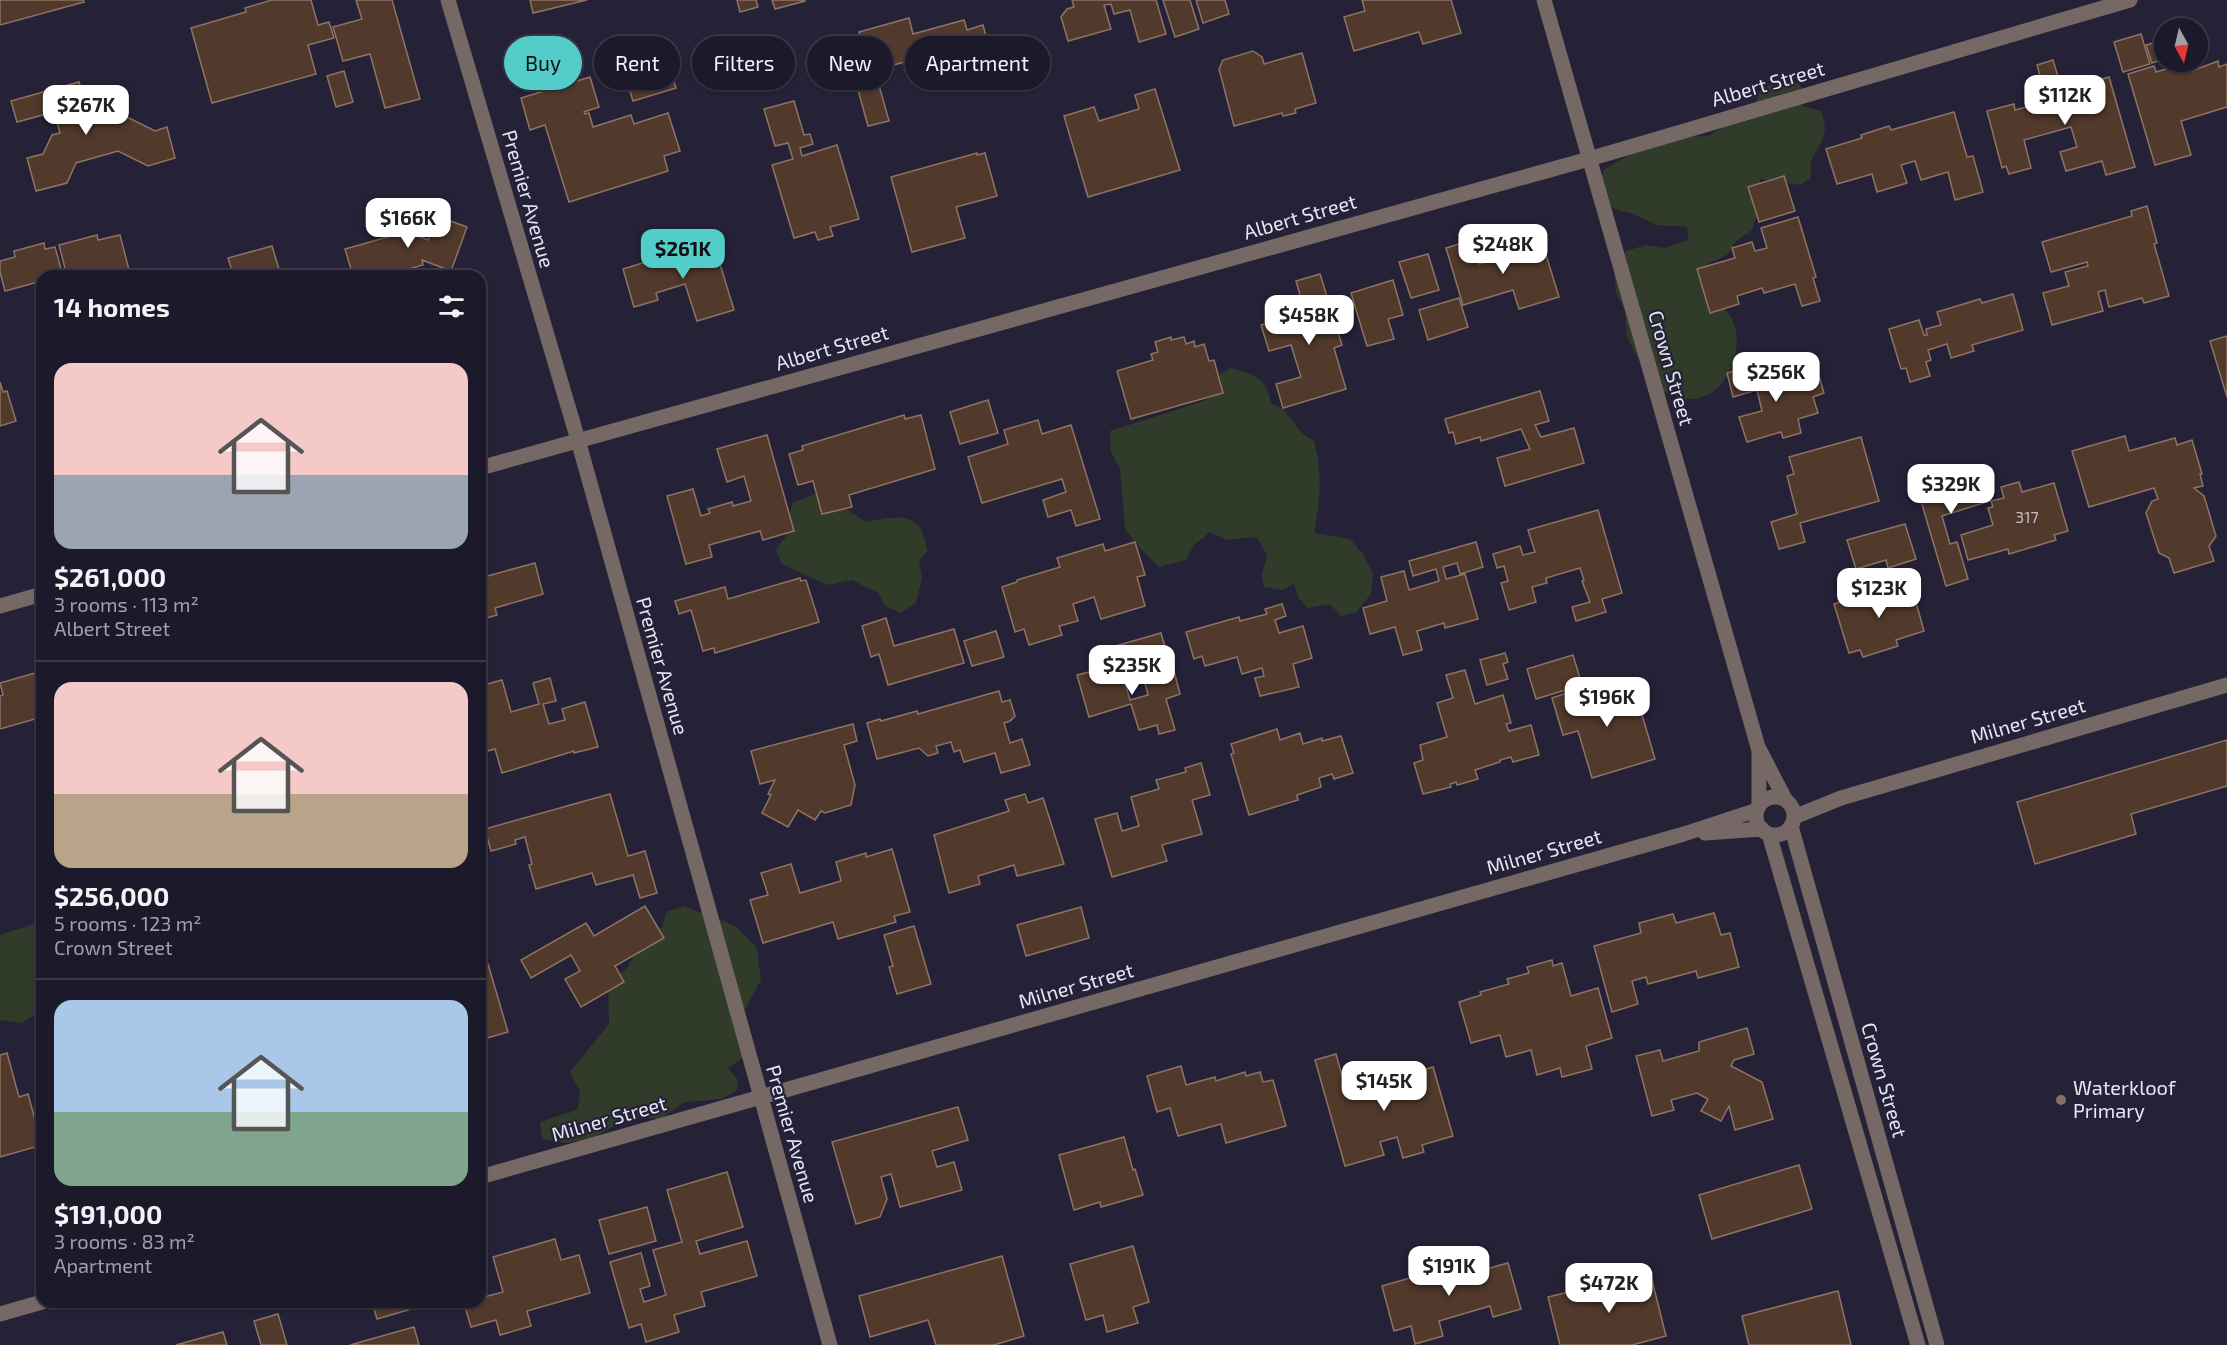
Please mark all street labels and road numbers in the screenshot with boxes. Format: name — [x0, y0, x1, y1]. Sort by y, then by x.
street label: Albert Street — [1709, 55, 1827, 111]
street label: Premier Avenue — [498, 127, 560, 270]
street label: Albert Street — [1241, 188, 1359, 244]
street label: Crown Street — [1644, 307, 1700, 428]
street label: Albert Street — [773, 319, 891, 375]
street label: Premier Avenue — [632, 594, 694, 737]
street label: Milner Street — [1967, 692, 2088, 748]
street label: Milner Street — [1483, 823, 1604, 879]
street label: Milner Street — [1015, 957, 1136, 1013]
street label: Crown Street — [1857, 1019, 1913, 1140]
street label: Premier Avenue — [762, 1062, 824, 1205]
street label: Milner Street — [548, 1090, 669, 1146]

